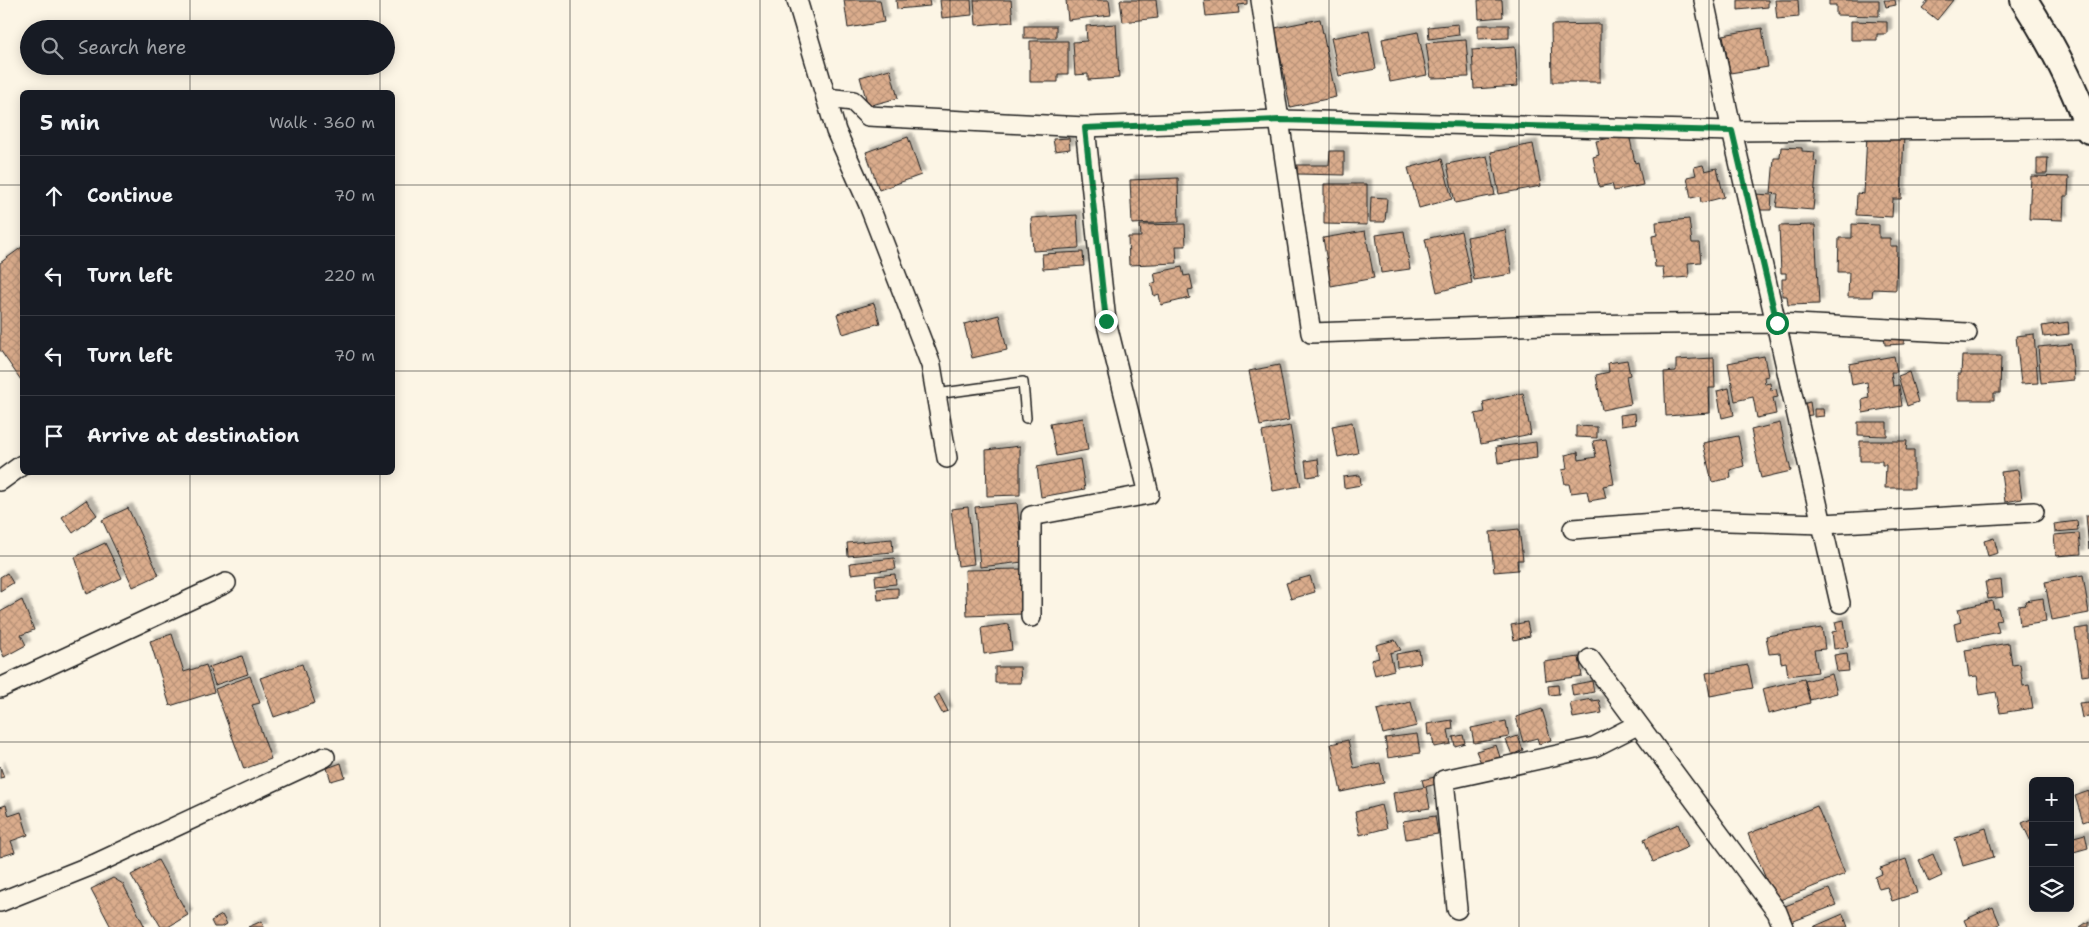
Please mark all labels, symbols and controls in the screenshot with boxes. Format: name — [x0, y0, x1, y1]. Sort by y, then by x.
search box — [20, 20, 395, 75]
icon: search — [38, 34, 66, 62]
text: Search here — [78, 35, 187, 60]
text: 5 min — [40, 109, 100, 137]
text: Walk · 360 m — [269, 112, 375, 133]
icon: ahead — [40, 182, 68, 210]
text: Continue — [87, 183, 173, 208]
text: 70 m — [334, 185, 375, 206]
icon: left — [40, 262, 68, 290]
text: Turn left — [87, 263, 173, 288]
text: 220 m — [323, 265, 375, 286]
route end — [1095, 310, 1118, 333]
route start — [1766, 312, 1789, 335]
icon: left — [40, 342, 68, 370]
text: Turn left — [87, 343, 173, 368]
text: 70 m — [334, 345, 375, 366]
icon: arrive — [40, 422, 68, 450]
text: Arrive at destination — [87, 423, 299, 448]
map controls — [2029, 777, 2074, 912]
button: + — [2029, 777, 2074, 822]
button: − — [2029, 822, 2074, 867]
button: layers — [2029, 867, 2074, 912]

